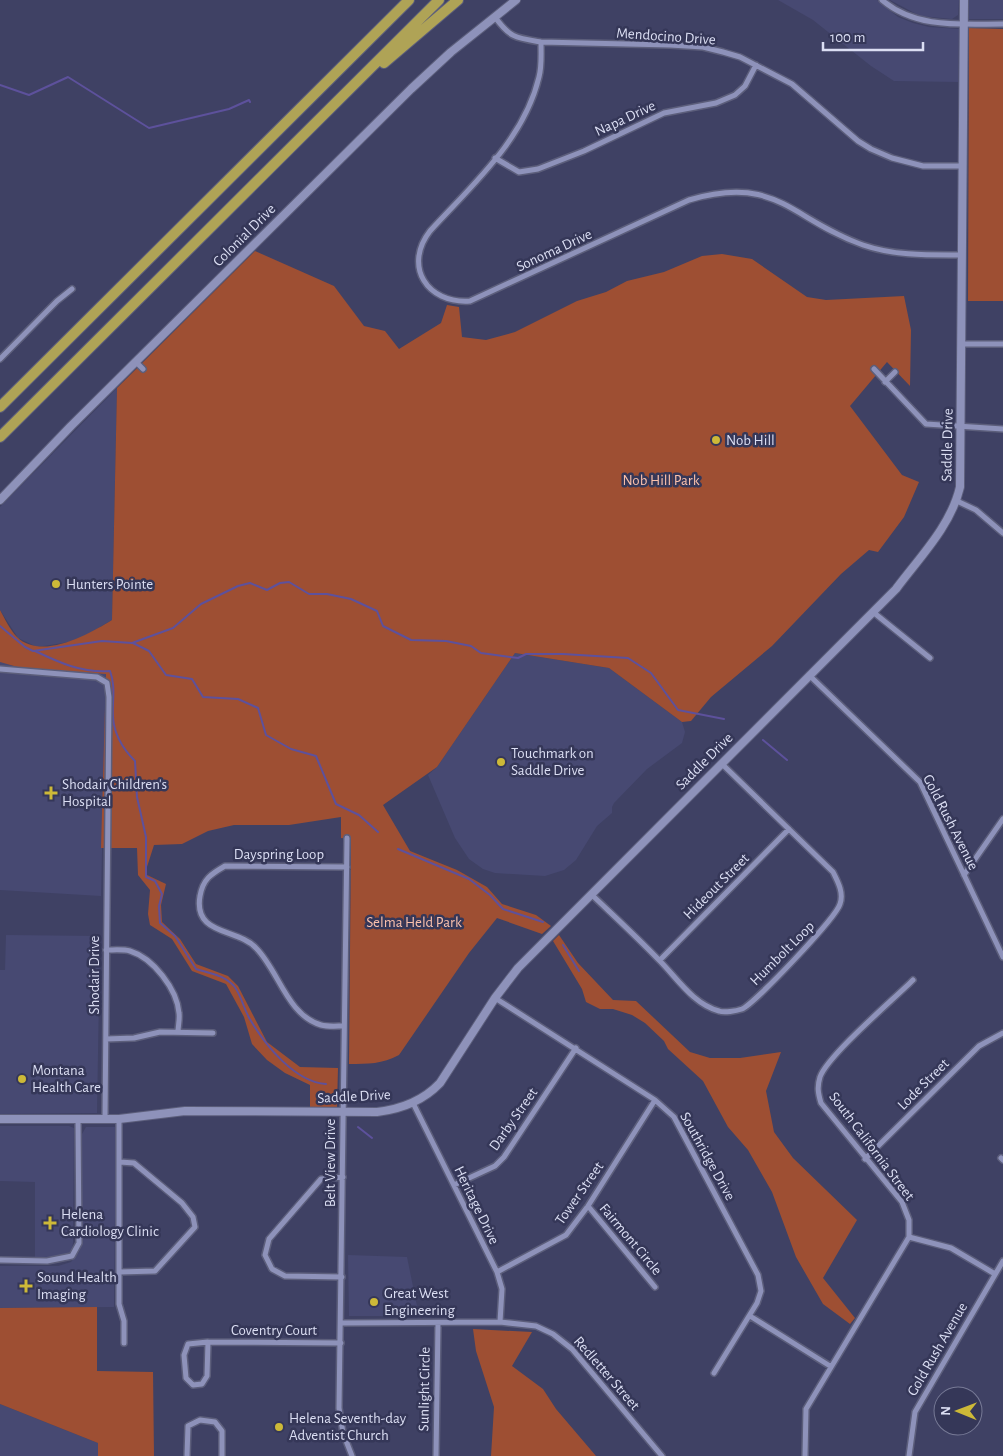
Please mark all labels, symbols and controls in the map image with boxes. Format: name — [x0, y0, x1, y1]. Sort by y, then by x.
scale bar — [823, 20, 923, 52]
street label: Mendocino Drive — [616, 26, 716, 47]
text: 100 m — [830, 30, 865, 45]
street label: Napa Drive — [593, 98, 658, 139]
street label: Colonial Drive — [210, 201, 279, 269]
street label: Sonoma Drive — [514, 226, 594, 274]
street label: Saddle Drive — [939, 408, 956, 482]
place label: Nob Hill — [726, 433, 775, 448]
marker: Nob Hill — [710, 434, 722, 446]
park label: Nob Hill Park — [622, 473, 700, 488]
place label: Hunters Pointe — [66, 577, 153, 592]
marker: Hunters Pointe — [50, 578, 62, 590]
street label: Saddle Drive — [673, 730, 736, 793]
place label: Touchmark on Saddle Drive — [511, 746, 594, 778]
marker: Touchmark on Saddle Drive — [495, 756, 507, 768]
street label: Gold Rush Avenue — [920, 772, 981, 873]
place label: Shodair Children's Hospital — [62, 777, 167, 809]
marker: Shodair Children's Hospital — [44, 786, 58, 800]
street label: Dayspring Loop — [234, 847, 324, 862]
street label: Hideout Street — [681, 850, 752, 922]
park label: Selma Held Park — [366, 915, 462, 930]
street label: Humbolt Loop — [747, 918, 817, 988]
street label: Shodair Drive — [87, 935, 102, 1014]
street label: Lode Street — [895, 1056, 952, 1113]
place label: Montana Health Care — [32, 1063, 101, 1095]
marker: Montana Health Care — [16, 1073, 28, 1085]
street label: Darby Street — [486, 1085, 541, 1154]
street label: Saddle Drive — [317, 1087, 391, 1106]
street label: South California Street — [826, 1089, 917, 1203]
street label: Southridge Drive — [677, 1110, 738, 1203]
street label: Belt View Drive — [323, 1119, 338, 1207]
street label: Tower Street — [552, 1159, 607, 1227]
street label: Heritage Drive — [451, 1164, 502, 1247]
street label: Fairmont Circle — [596, 1201, 665, 1278]
place label: Helena Cardiology Clinic — [61, 1207, 159, 1239]
marker: Helena Cardiology Clinic — [43, 1216, 57, 1230]
place label: Sound Health Imaging — [37, 1270, 117, 1302]
marker: Sound Health Imaging — [19, 1279, 33, 1293]
place label: Great West Engineering — [384, 1286, 456, 1318]
marker: Great West Engineering — [368, 1296, 380, 1308]
street label: Gold Rush Avenue — [905, 1300, 970, 1399]
street label: Coventry Court — [231, 1323, 317, 1338]
street label: Redletter Street — [571, 1334, 643, 1413]
street label: Sunlight Circle — [416, 1346, 433, 1431]
north arrow — [933, 1386, 983, 1436]
text: N — [939, 1406, 953, 1416]
place label: Helena Seventh-day Adventist Church — [289, 1411, 407, 1443]
marker: Helena Seventh-day Adventist Church — [273, 1421, 285, 1433]

